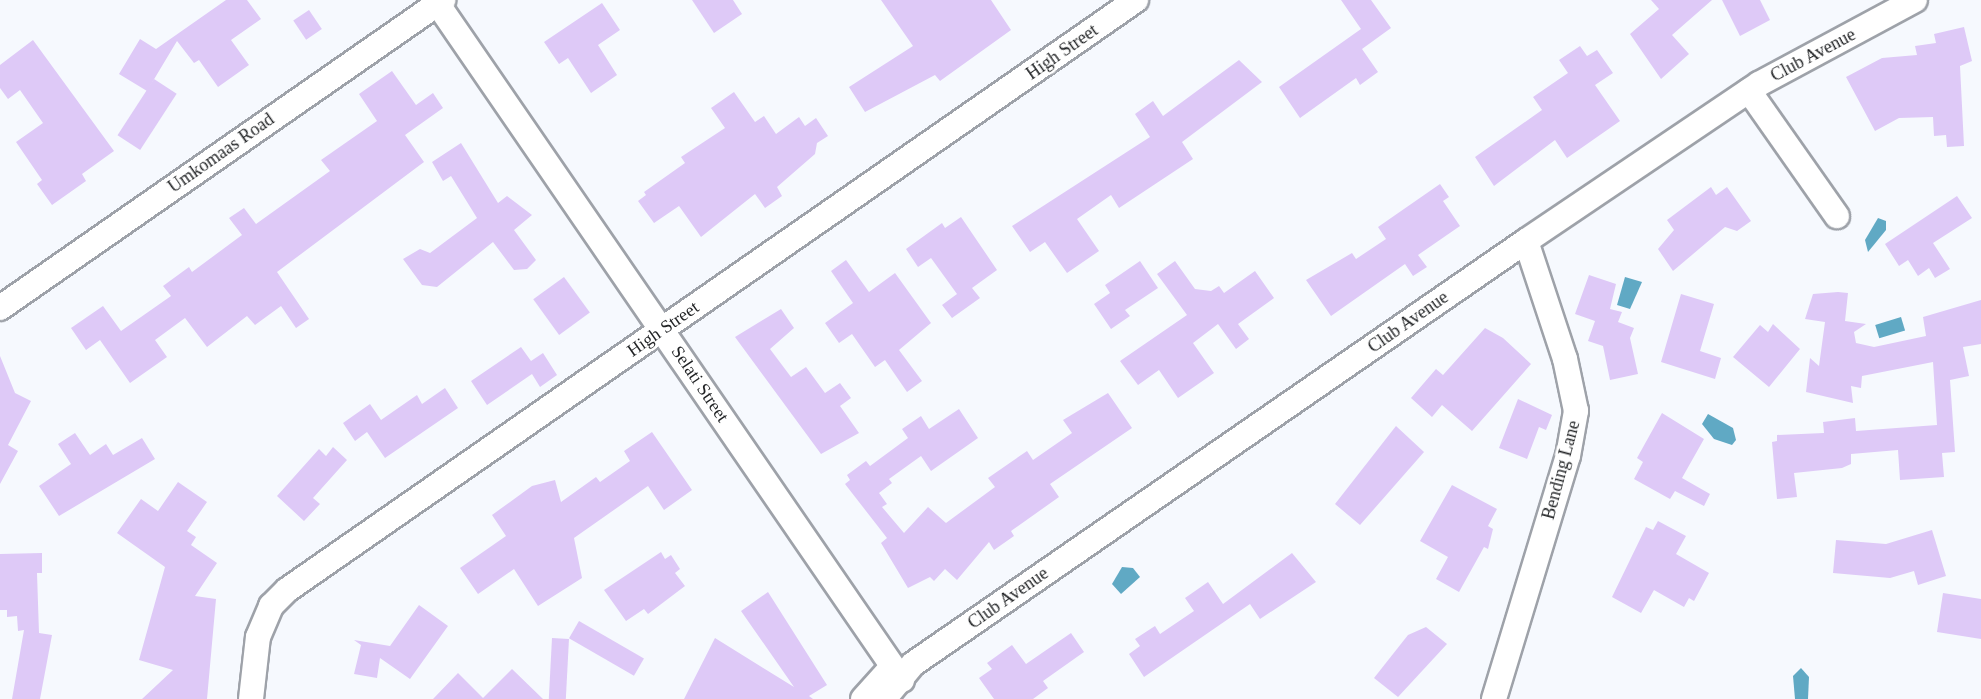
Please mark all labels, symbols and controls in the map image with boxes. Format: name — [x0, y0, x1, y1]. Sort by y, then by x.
street label: High Street — [1022, 19, 1102, 85]
street label: Club Avenue — [1766, 23, 1860, 87]
street label: Umkomaas Road — [164, 108, 278, 198]
street label: Club Avenue — [1363, 286, 1453, 358]
street label: High Street — [623, 296, 703, 362]
street label: Selati Street — [667, 342, 733, 426]
street label: Bending Lane — [1537, 418, 1585, 522]
street label: Club Avenue — [963, 562, 1053, 634]

